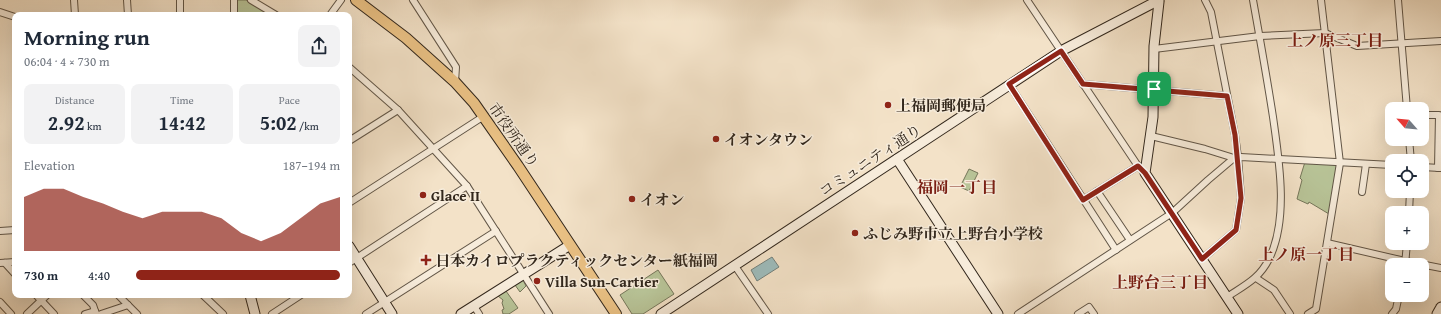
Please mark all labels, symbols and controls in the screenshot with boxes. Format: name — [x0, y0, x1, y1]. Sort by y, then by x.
text: Morning run — [24, 21, 150, 53]
button: share — [298, 25, 340, 67]
district label: 上ノ原三丁目 — [1287, 28, 1383, 52]
text: 06:04 · 4 × 730 m — [24, 52, 110, 71]
pin — [1137, 72, 1171, 106]
icon: arrive — [1143, 78, 1165, 100]
text: Distance — [55, 92, 94, 108]
text: Time — [170, 92, 194, 108]
text: Pace — [279, 92, 300, 108]
place label: 上福岡郵便局 — [896, 95, 986, 116]
street label: 市役所通り — [484, 98, 544, 172]
marker: 上福岡郵便局 — [883, 100, 893, 110]
north arrow — [1385, 102, 1429, 146]
map controls — [1385, 102, 1429, 302]
text: 2.92 — [48, 108, 85, 137]
text: 14:42 — [158, 108, 206, 137]
text: 5:02 — [260, 108, 297, 137]
text: km — [85, 118, 102, 134]
text: /km — [297, 118, 319, 134]
street label: コミュニティ通り — [815, 119, 925, 201]
place label: イオンタウン — [724, 129, 813, 150]
marker: イオンタウン — [711, 134, 721, 144]
button: locate — [1385, 154, 1429, 198]
text: Elevation — [24, 156, 75, 175]
text: 187–194 m — [283, 156, 340, 175]
district label: 福岡一丁目 — [916, 175, 997, 199]
place label: Glace II — [431, 185, 480, 206]
place label: イオン — [640, 189, 685, 210]
marker: Glace II — [418, 190, 428, 200]
marker: イオン — [627, 194, 637, 204]
button: + — [1385, 206, 1429, 250]
place label: ふじみ野市立上野台小学校 — [863, 223, 1043, 244]
marker: ふじみ野市立上野台小学校 — [850, 228, 860, 238]
district label: 上ノ原一丁目 — [1258, 242, 1354, 266]
place label: 日本カイロプラクティックセンター紙福岡 — [435, 250, 718, 271]
marker: 日本カイロプラクティックセンター紙福岡 — [420, 254, 432, 266]
button: − — [1385, 258, 1429, 302]
text: 730 m — [24, 266, 58, 285]
text: 4:40 — [88, 266, 110, 285]
district label: 上野台三丁目 — [1112, 270, 1208, 294]
place label: Villa Sun-Cartier — [545, 271, 659, 292]
marker: Villa Sun-Cartier — [532, 276, 542, 286]

